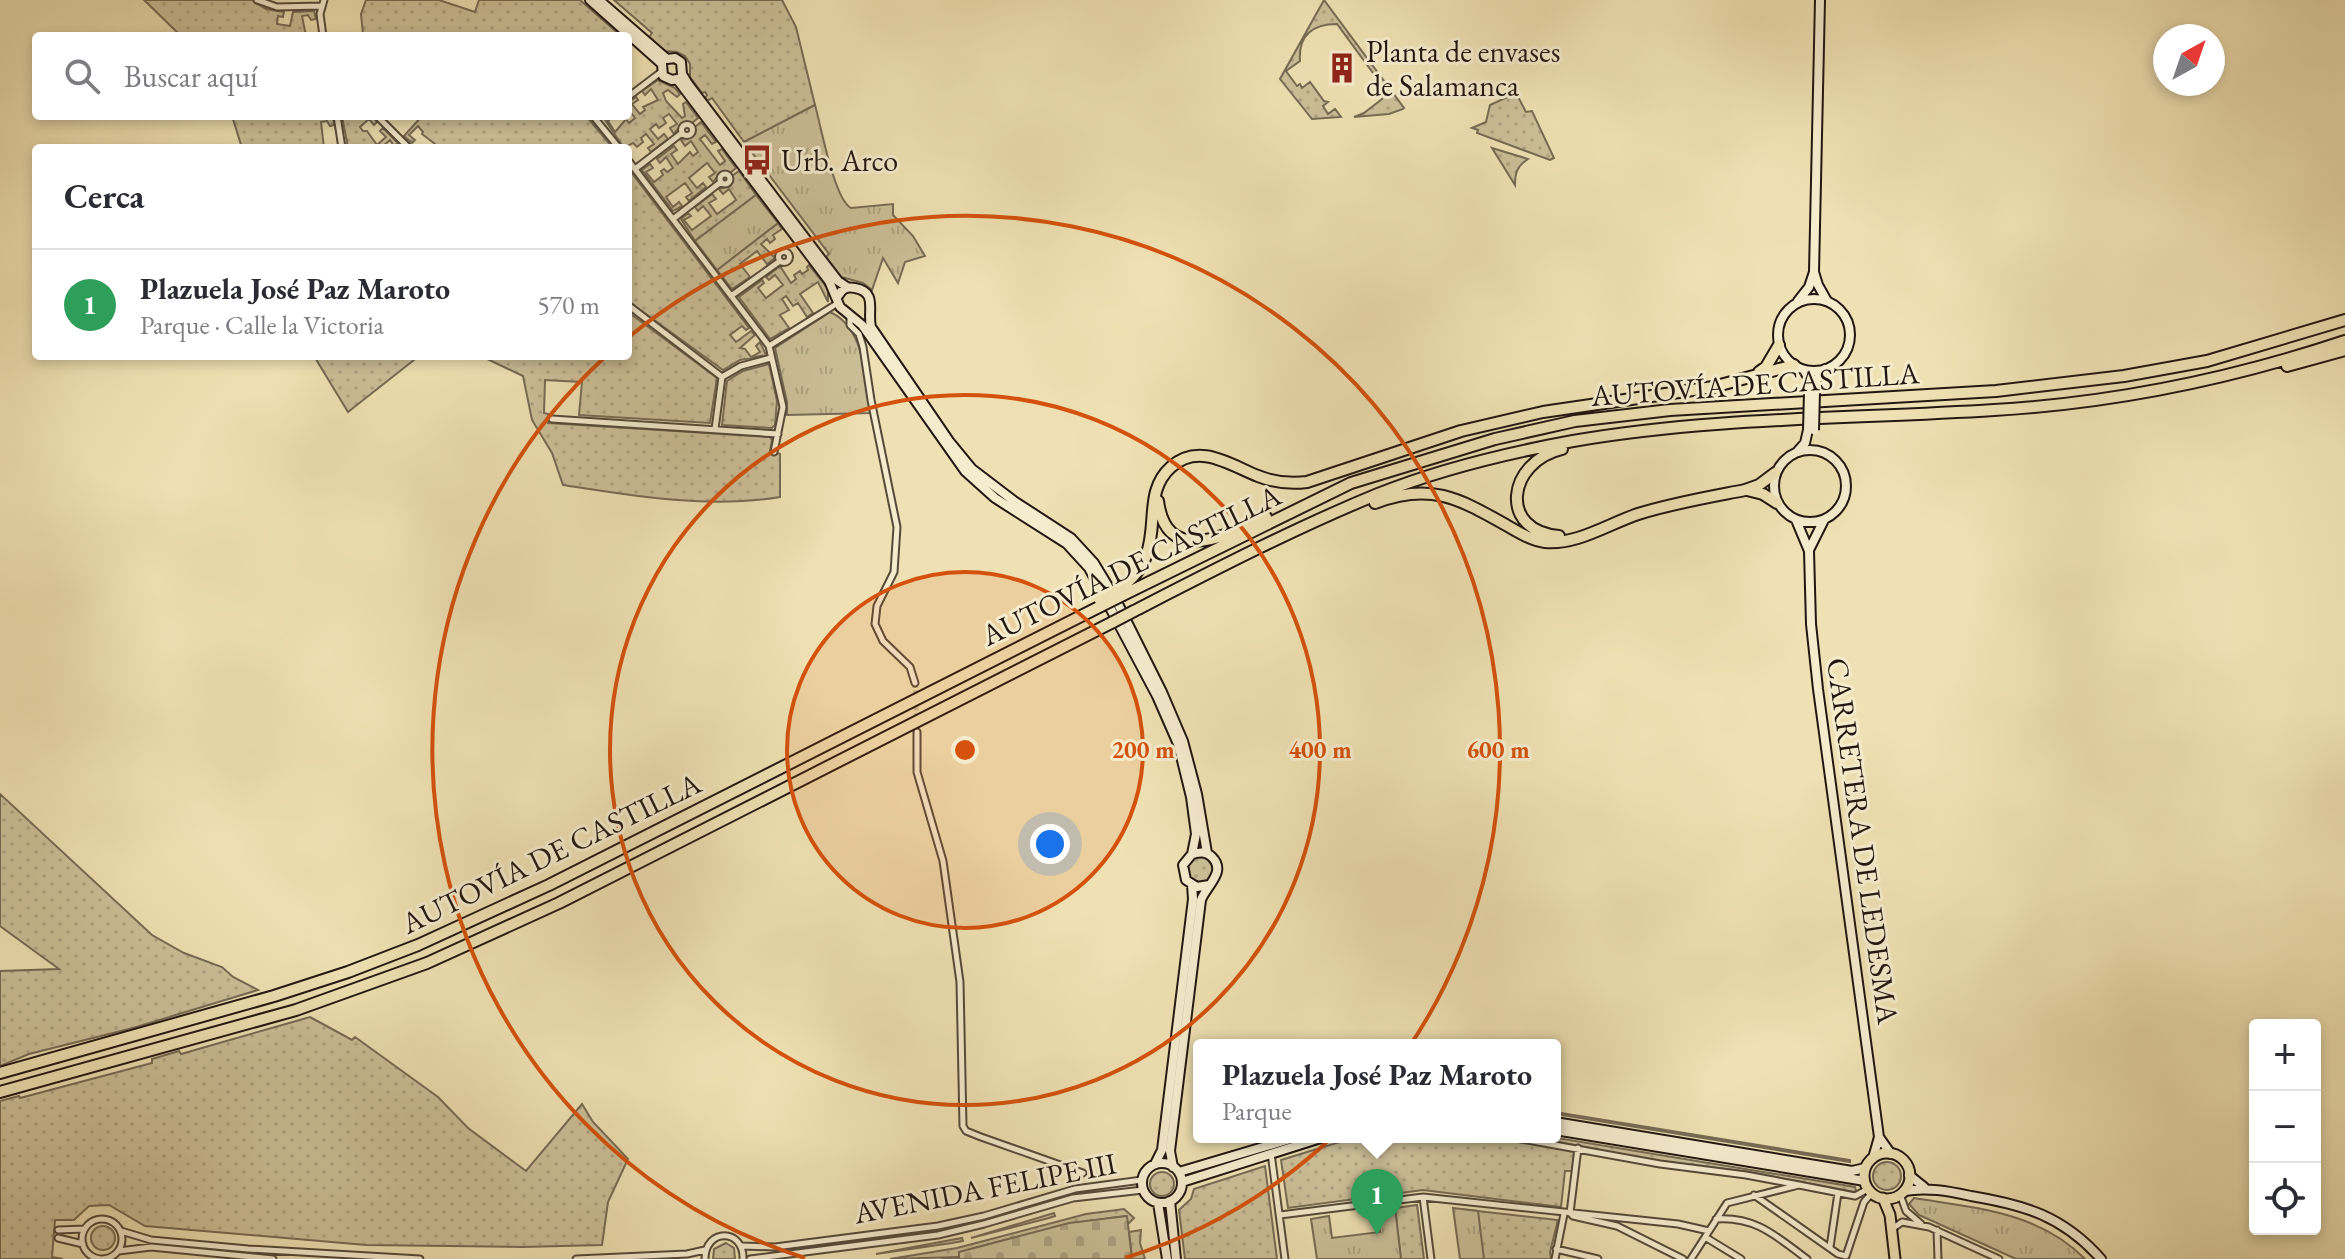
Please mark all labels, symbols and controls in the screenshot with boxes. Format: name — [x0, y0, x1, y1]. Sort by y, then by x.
north arrow — [2153, 24, 2225, 96]
search box — [32, 32, 632, 120]
place label: Planta de envases de Salamanca — [1366, 32, 1560, 105]
building icon: Planta de envases de Salamanca — [1325, 51, 1359, 85]
icon: search — [60, 54, 104, 98]
text: Buscar aquí — [124, 57, 258, 96]
place label: Urb. Arco — [781, 141, 898, 180]
bus stop icon: Urb. Arco — [740, 143, 774, 177]
text: Cerca — [64, 174, 144, 218]
text: Plazuela José Paz Maroto — [140, 269, 450, 308]
text: 1 — [83, 288, 97, 322]
text: 570 m — [537, 288, 600, 322]
text: Parque · Calle la Victoria — [140, 308, 384, 342]
street label: AUTOVÍA DE CASTILLA — [1589, 353, 1921, 415]
street label: AUTOVÍA DE CASTILLA — [974, 475, 1288, 655]
street label: CARRETERA DE LEDESMA — [1818, 655, 1908, 1027]
text: 200 m — [1111, 734, 1175, 765]
text: 400 m — [1288, 734, 1352, 765]
text: 600 m — [1466, 734, 1530, 765]
centre of rings — [951, 736, 979, 764]
street label: AUTOVÍA DE CASTILLA — [394, 763, 708, 943]
your location — [1030, 824, 1070, 864]
map controls — [2249, 1019, 2321, 1235]
button: + — [2249, 1019, 2321, 1091]
popup — [1193, 1039, 1561, 1143]
text: Plazuela José Paz Maroto — [1222, 1055, 1532, 1094]
button: − — [2249, 1091, 2321, 1163]
text: Parque — [1222, 1094, 1292, 1128]
street label: AVENIDA FELIPE III — [850, 1143, 1119, 1233]
button: locate — [2249, 1163, 2321, 1235]
pin: 1 — [1351, 1169, 1403, 1235]

